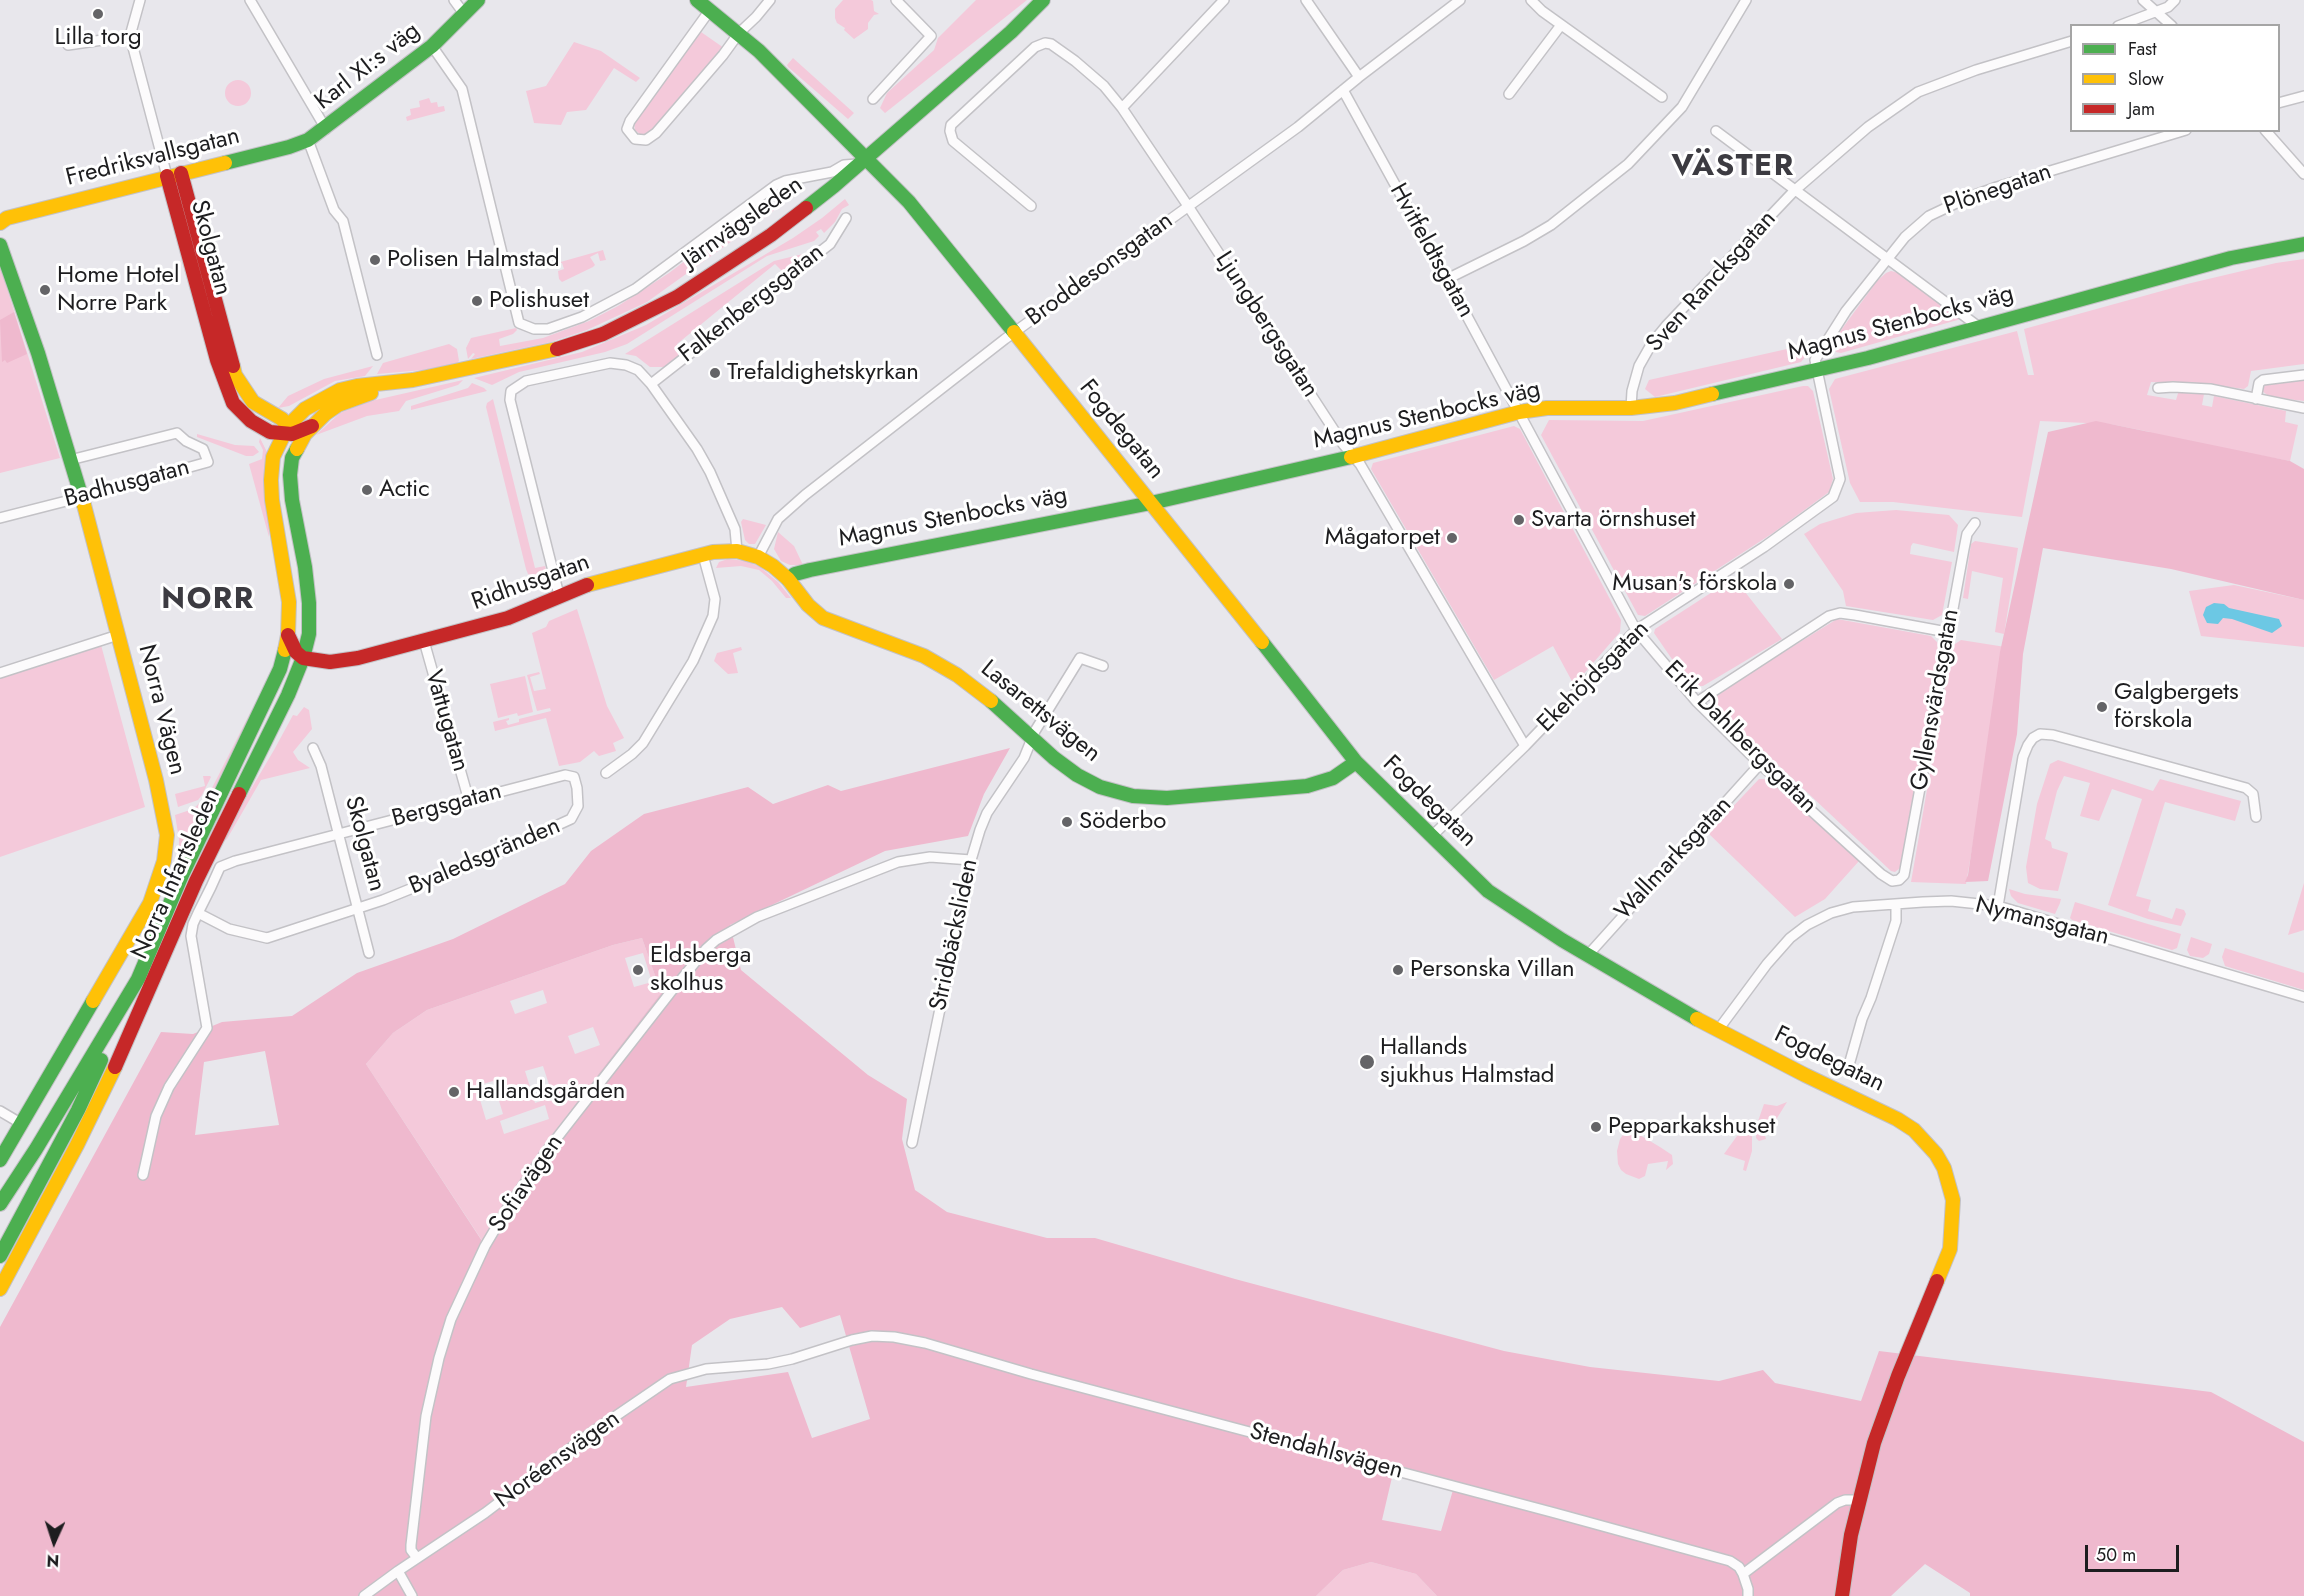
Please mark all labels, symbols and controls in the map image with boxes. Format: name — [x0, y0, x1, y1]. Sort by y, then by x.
marker: Lilla torg — [91, 7, 105, 21]
street label: Karl XI:s väg — [310, 17, 426, 117]
place label: Lilla torg — [54, 24, 142, 52]
legend — [2070, 24, 2280, 132]
text: Fast — [2128, 36, 2157, 62]
text: Slow — [2128, 66, 2164, 92]
text: Jam — [2128, 96, 2155, 122]
street label: Fredriksvallsgatan — [63, 123, 243, 193]
district label: VÄSTER — [1671, 150, 1795, 186]
street label: Plönegatan — [1940, 158, 2056, 222]
street label: Järnvägsleden — [677, 171, 809, 275]
street label: Hvitfeldtsgatan — [1382, 179, 1480, 323]
street label: Skolgatan — [184, 197, 236, 299]
street label: Sven Rancksgatan — [1641, 206, 1783, 358]
street label: Broddesonsgatan — [1021, 207, 1179, 333]
street label: Falkenbergsgatan — [674, 239, 830, 369]
place label: Polisen Halmstad — [387, 246, 560, 274]
street label: Ljungbergsgatan — [1208, 247, 1324, 403]
marker: Polisen Halmstad — [368, 253, 382, 267]
place label: Home Hotel Norre Park — [57, 262, 179, 318]
street label: Magnus Stenbocks väg — [1785, 280, 2017, 368]
marker: Home Hotel Norre Park — [38, 283, 52, 297]
place label: Polishuset — [489, 287, 589, 315]
marker: Polishuset — [470, 294, 484, 308]
place label: Trefaldighetskyrkan — [727, 359, 919, 387]
marker: Trefaldighetskyrkan — [708, 366, 722, 380]
street label: Fogdegatan — [1072, 375, 1170, 485]
street label: Magnus Stenbocks väg — [1311, 376, 1543, 456]
street label: Badhusgatan — [61, 453, 193, 515]
place label: Actic — [379, 476, 430, 504]
street label: Magnus Stenbocks väg — [836, 482, 1070, 554]
marker: Actic — [360, 483, 374, 497]
place label: Svarta örnshuset — [1531, 506, 1696, 534]
marker: Svarta örnshuset — [1512, 513, 1526, 527]
place label: Mågatorpet — [1325, 524, 1440, 552]
marker: Mågatorpet — [1445, 531, 1459, 545]
street label: Ridhusgatan — [468, 548, 594, 618]
place label: Musan's förskola — [1612, 570, 1777, 598]
marker: Musan's förskola — [1782, 577, 1796, 591]
district label: NORR — [161, 583, 255, 619]
street label: Gyllensvärdsgatan — [1906, 607, 1966, 793]
street label: Ekehöjdsgatan — [1532, 615, 1656, 739]
street label: Norra Vägen — [131, 642, 191, 778]
street label: Lasarettsvägen — [974, 655, 1106, 769]
street label: Erik Dahlbergsgatan — [1658, 656, 1822, 820]
street label: Vattugatan — [418, 667, 474, 775]
place label: Galgbergets förskola — [2114, 679, 2239, 735]
marker: Galgbergets förskola — [2095, 700, 2109, 714]
street label: Fogdegatan — [1376, 750, 1482, 854]
street label: Bergsgatan — [389, 778, 505, 834]
street label: Norra Infartsleden — [126, 784, 228, 964]
street label: Wallmarksgatan — [1610, 791, 1738, 927]
street label: Skolgatan — [338, 793, 390, 895]
place label: Söderbo — [1079, 808, 1166, 836]
street label: Byaledsgränden — [405, 812, 565, 902]
marker: Söderbo — [1060, 815, 1074, 829]
street label: Stridbäcksliden — [925, 856, 985, 1014]
street label: Nymansgatan — [1972, 891, 2112, 953]
place label: Eldsberga skolhus — [650, 942, 751, 998]
place label: Personska Villan — [1410, 956, 1575, 984]
marker: Eldsberga skolhus — [631, 963, 645, 977]
marker: Personska Villan — [1391, 963, 1405, 977]
street label: Fogdegatan — [1769, 1021, 1889, 1099]
place label: Hallands sjukhus Halmstad — [1380, 1034, 1555, 1090]
marker: Hallands sjukhus Halmstad — [1358, 1053, 1376, 1071]
place label: Hallandsgården — [466, 1078, 625, 1106]
marker: Hallandsgården — [447, 1085, 461, 1099]
place label: Pepparkakshuset — [1608, 1113, 1775, 1141]
marker: Pepparkakshuset — [1589, 1120, 1603, 1134]
street label: Sofiavägen — [484, 1130, 570, 1238]
street label: Noréensvägen — [490, 1405, 626, 1515]
street label: Stendahlsvägen — [1246, 1418, 1406, 1486]
north arrow — [24, 1512, 84, 1572]
scale bar — [2088, 1533, 2182, 1571]
text: 50 m — [2096, 1542, 2136, 1568]
text: N — [46, 1549, 60, 1572]

